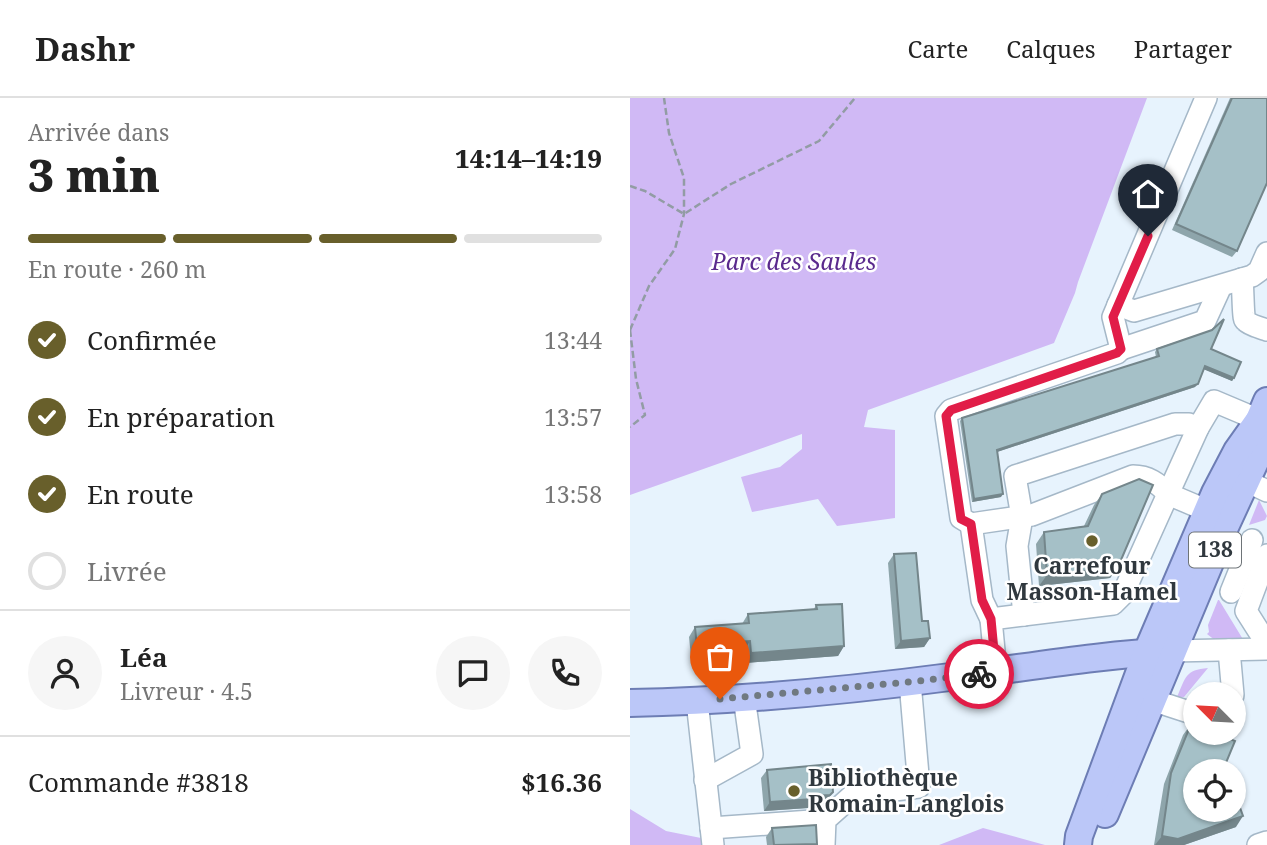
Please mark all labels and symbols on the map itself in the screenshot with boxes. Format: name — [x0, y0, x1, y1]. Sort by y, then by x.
pin — [1118, 164, 1178, 236]
park label: Parc des Saules — [711, 245, 877, 277]
road number: 138 — [1189, 532, 1241, 568]
marker: Carrefour Masson-Hamel — [1084, 533, 1100, 549]
place label: Carrefour Masson-Hamel — [1007, 549, 1177, 607]
pin — [690, 627, 750, 699]
courier — [944, 639, 1014, 709]
north arrow — [1183, 682, 1246, 746]
place label: Bibliothèque Romain-Langlois — [808, 761, 1004, 819]
marker: Bibliothèque Romain-Langlois — [786, 783, 802, 799]

